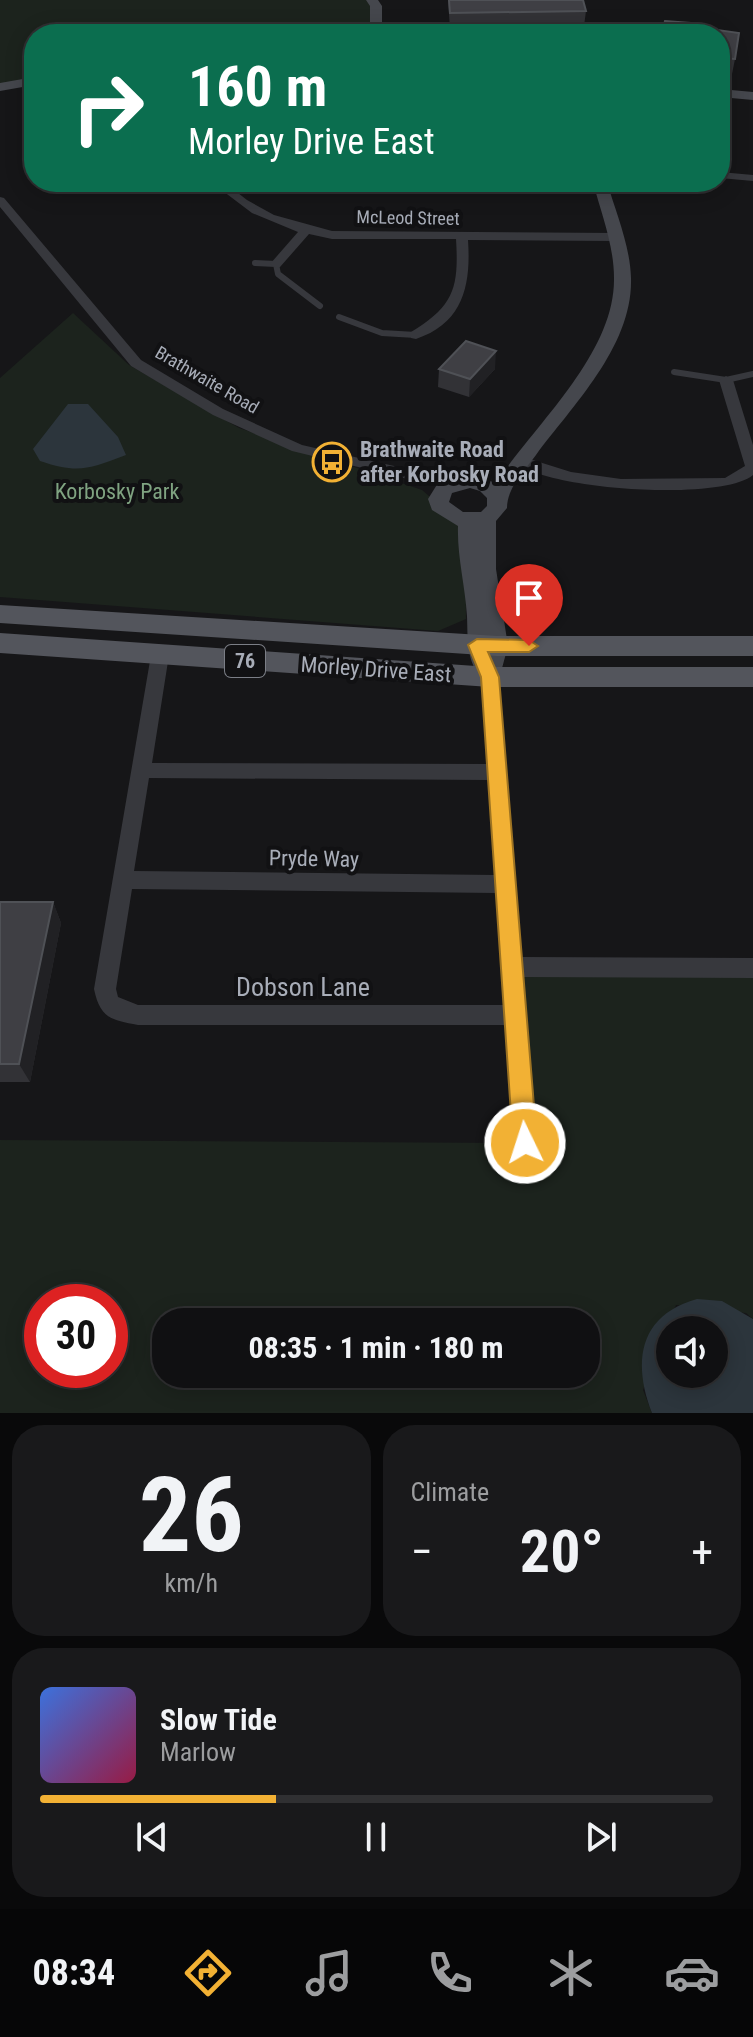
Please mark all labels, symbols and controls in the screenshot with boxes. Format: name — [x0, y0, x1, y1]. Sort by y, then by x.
text: 160 m — [188, 54, 327, 120]
icon: right — [56, 56, 160, 160]
text: Morley Drive East — [188, 121, 435, 163]
street label: McLeod Street — [356, 206, 460, 229]
street label: Brathwaite Road — [152, 341, 263, 418]
place label: Brathwaite Road after Korbosky Road — [360, 437, 539, 487]
bus stop icon: Brathwaite Road after Korbosky Road — [311, 441, 353, 483]
park label: Korbosky Park — [55, 479, 179, 504]
pin — [495, 564, 563, 646]
icon: arrive — [507, 576, 551, 620]
road number: 76 — [225, 645, 265, 677]
street label: Morley Drive East — [300, 652, 452, 687]
street label: Pryde Way — [269, 845, 359, 872]
street label: Dobson Lane — [236, 972, 370, 1002]
position arrow — [483, 1101, 567, 1185]
speed limit sign: 30 — [24, 1284, 128, 1388]
map controls — [656, 1316, 728, 1388]
button: sound — [656, 1316, 728, 1388]
text: 08:35 · 1 min · 180 m — [249, 1330, 503, 1365]
text: 26 — [139, 1455, 244, 1576]
text: Climate — [411, 1477, 489, 1507]
text: 20° — [520, 1516, 604, 1587]
text: − — [411, 1526, 433, 1578]
text: + — [691, 1526, 713, 1578]
text: km/h — [165, 1568, 218, 1598]
text: Slow Tide — [160, 1702, 277, 1737]
text: Marlow — [160, 1737, 236, 1767]
icon: previous — [130, 1815, 174, 1859]
icon: pause — [354, 1815, 398, 1859]
icon: next — [579, 1815, 623, 1859]
icon: directions — [180, 1945, 236, 2001]
icon: music — [301, 1945, 357, 2001]
icon: phone — [422, 1945, 478, 2001]
icon: climate — [543, 1945, 599, 2001]
icon: car — [664, 1945, 720, 2001]
text: 08:34 — [33, 1952, 115, 1994]

